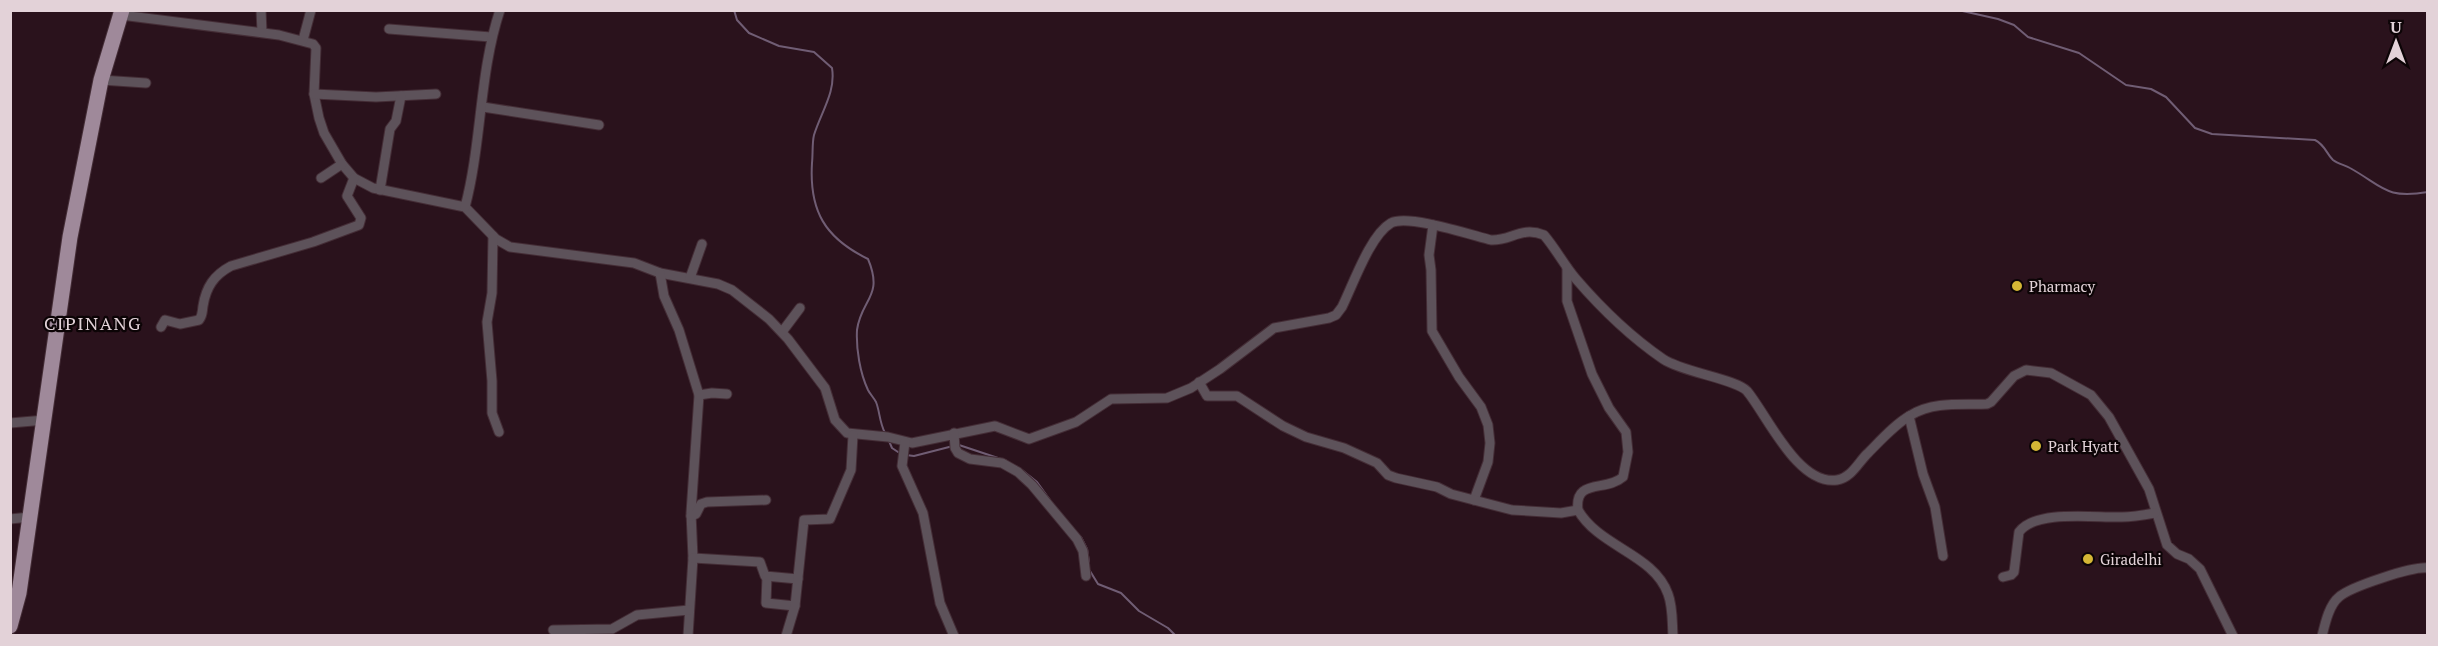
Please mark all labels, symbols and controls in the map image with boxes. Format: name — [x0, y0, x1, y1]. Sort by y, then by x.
north arrow — [2366, 12, 2426, 72]
text: U — [2390, 16, 2402, 38]
place label: Pharmacy — [2029, 276, 2096, 296]
marker: Pharmacy — [2010, 279, 2024, 293]
district label: CIPINANG — [44, 311, 142, 335]
place label: Park Hyatt — [2048, 436, 2119, 456]
marker: Park Hyatt — [2029, 439, 2043, 453]
place label: Giradelhi — [2100, 549, 2162, 569]
marker: Giradelhi — [2081, 552, 2095, 566]

